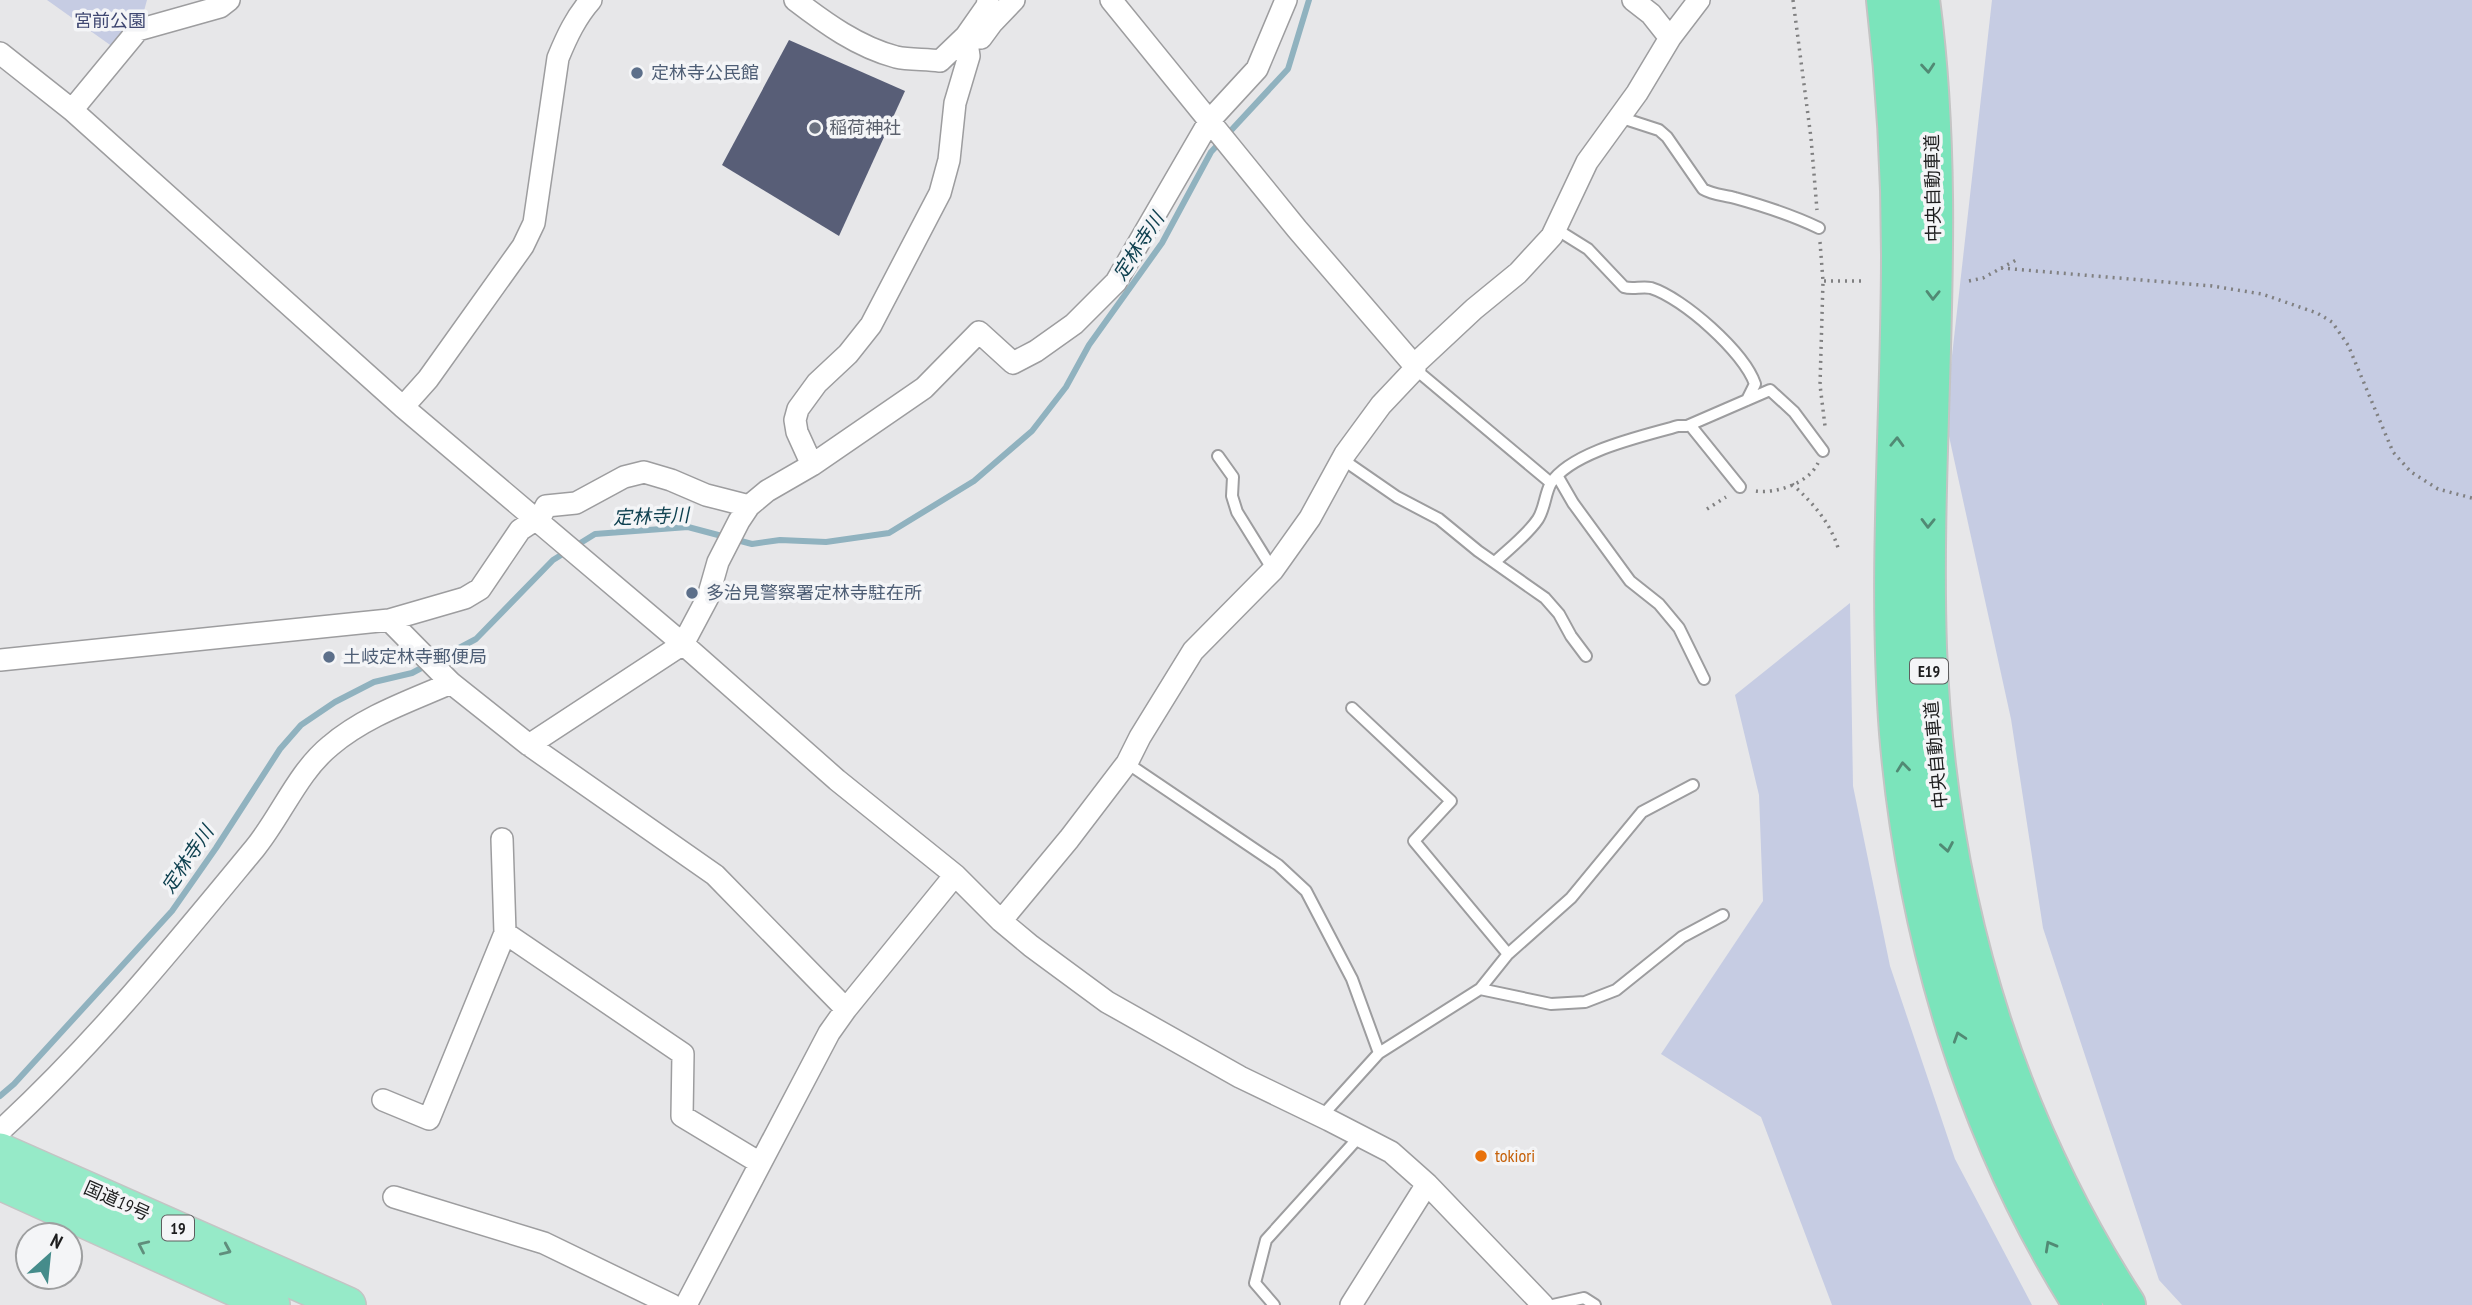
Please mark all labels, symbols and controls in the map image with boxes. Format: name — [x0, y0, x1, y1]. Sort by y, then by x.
park label: 宮前公園 — [74, 9, 146, 32]
place label: 定林寺公民館 — [651, 61, 759, 84]
one-way arrow — [1920, 63, 1935, 74]
marker: 定林寺公民館 — [629, 65, 645, 81]
place label: 稲荷神社 — [829, 116, 901, 139]
marker: 稲荷神社 — [807, 120, 823, 136]
street label: 中央自動車道 — [1920, 134, 1945, 242]
water label: 定林寺川 — [1107, 206, 1170, 284]
one-way arrow — [1925, 290, 1941, 301]
one-way arrow — [1890, 436, 1905, 447]
water label: 定林寺川 — [613, 503, 691, 529]
one-way arrow — [1920, 518, 1936, 528]
place label: 多治見警察署定林寺駐在所 — [706, 581, 922, 604]
marker: 多治見警察署定林寺駐在所 — [684, 585, 700, 601]
place label: 土岐定林寺郵便局 — [343, 645, 487, 668]
marker: 土岐定林寺郵便局 — [321, 649, 337, 665]
road number: E19 — [1910, 658, 1948, 684]
street label: 中央自動車道 — [1919, 700, 1952, 810]
one-way arrow — [1896, 761, 1911, 772]
water label: 定林寺川 — [156, 819, 219, 897]
one-way arrow — [1939, 841, 1954, 853]
one-way arrow — [1953, 1032, 1968, 1044]
place label: tokiori — [1495, 1144, 1535, 1167]
marker: tokiori — [1473, 1148, 1489, 1164]
street label: 国道19号 — [80, 1176, 154, 1225]
road number: 19 — [162, 1216, 194, 1240]
north arrow — [14, 1221, 84, 1291]
text: N — [47, 1228, 67, 1254]
one-way arrow — [138, 1240, 150, 1254]
one-way arrow — [2045, 1240, 2058, 1253]
one-way arrow — [218, 1242, 231, 1256]

